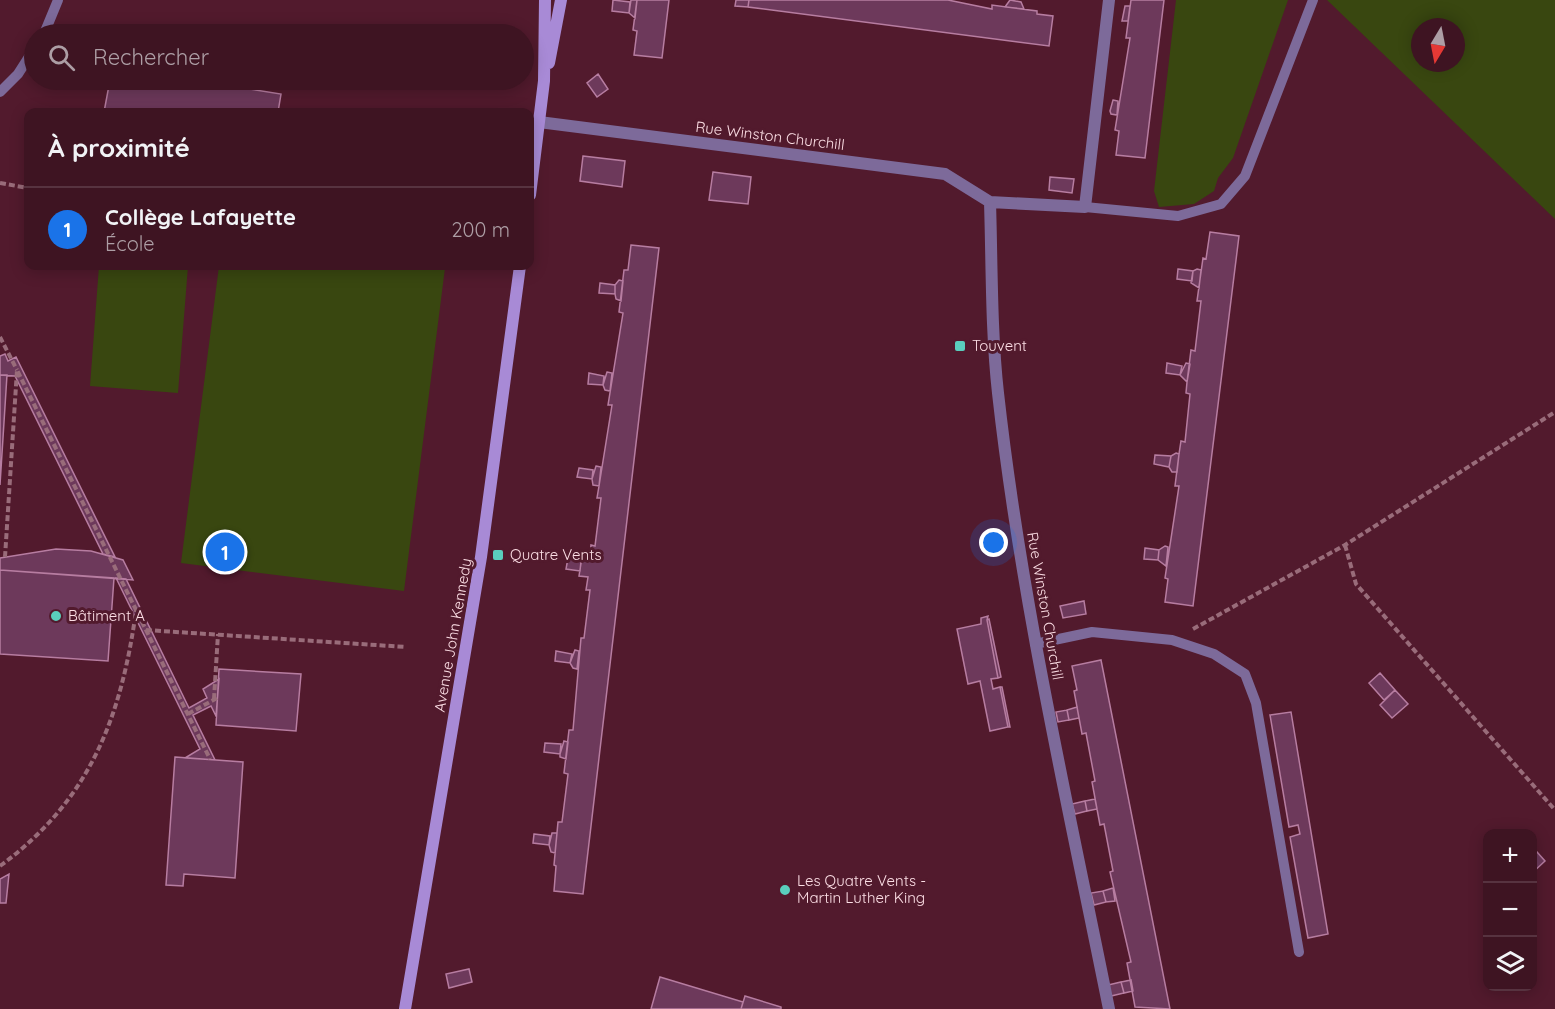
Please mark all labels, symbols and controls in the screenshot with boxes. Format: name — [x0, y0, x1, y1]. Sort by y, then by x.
north arrow — [1411, 18, 1465, 72]
search box — [24, 24, 534, 90]
icon: search — [45, 41, 78, 74]
text: Rechercher — [93, 43, 209, 71]
street label: Rue Winston Churchill — [694, 117, 846, 154]
text: À proximité — [48, 131, 190, 164]
text: Collège Lafayette — [105, 203, 296, 231]
text: 1 — [64, 217, 71, 242]
text: 200 m — [451, 217, 510, 242]
text: École — [105, 231, 155, 256]
place label: Touvent — [972, 336, 1027, 355]
marker: Touvent — [953, 339, 967, 353]
your location — [979, 528, 1008, 557]
pin: 1 — [206, 530, 244, 574]
street label: Rue Winston Churchill — [1023, 530, 1068, 681]
place label: Quatre Vents — [510, 545, 602, 564]
marker: Quatre Vents — [491, 548, 505, 562]
street label: Avenue John Kennedy — [430, 556, 475, 713]
place label: Bâtiment A — [68, 606, 145, 625]
marker: Bâtiment A — [49, 609, 63, 623]
map controls — [1483, 829, 1537, 991]
button: + — [1483, 829, 1537, 883]
place label: Les Quatre Vents - Martin Luther King — [797, 871, 926, 907]
marker: Les Quatre Vents - Martin Luther King — [778, 883, 792, 897]
button: − — [1483, 883, 1537, 937]
button: layers — [1483, 937, 1537, 991]

